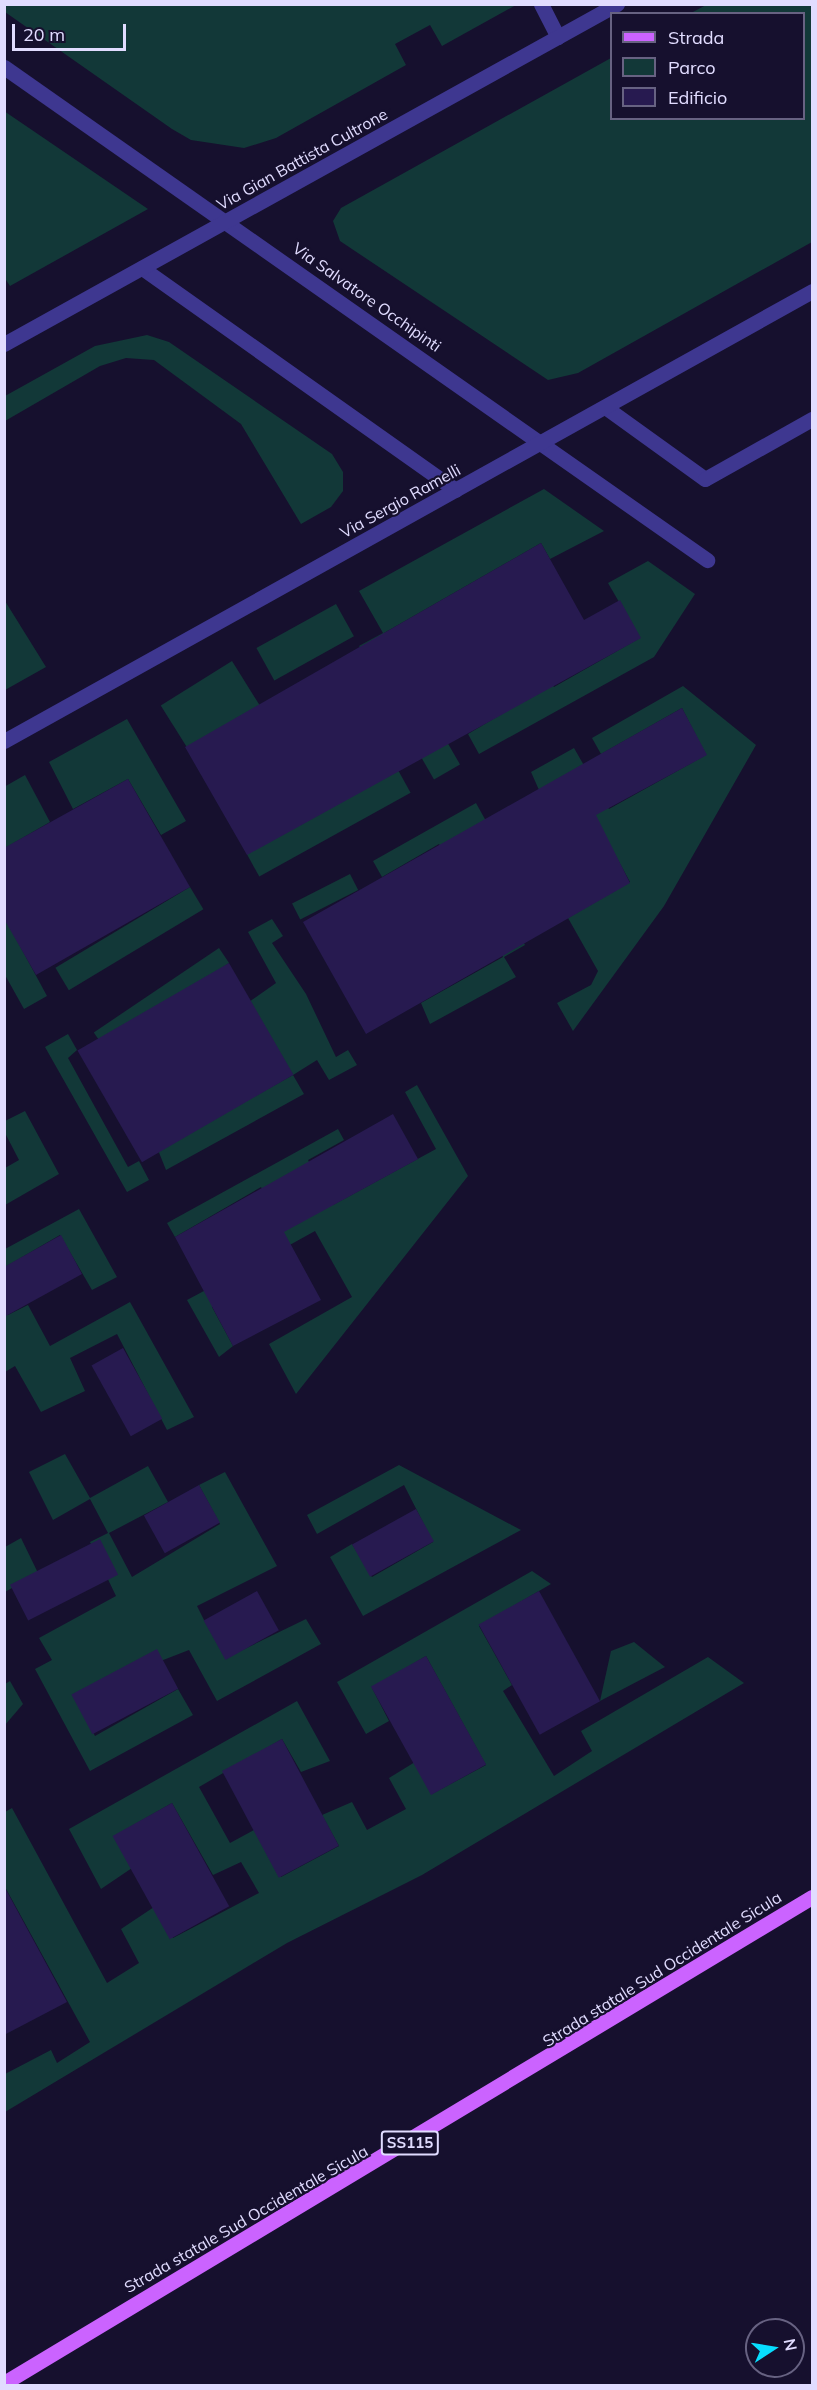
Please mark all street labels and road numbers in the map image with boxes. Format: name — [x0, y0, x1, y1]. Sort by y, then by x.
street label: Via Gian Battista Cultrone — [213, 104, 391, 214]
street label: Via Salvatore Occhipinti — [289, 238, 445, 356]
street label: Via Sergio Ramelli — [336, 460, 464, 542]
street label: Strada statale Sud Occidentale Sicula — [539, 1887, 785, 2051]
road number: SS115 — [380, 2131, 440, 2155]
street label: Strada statale Sud Occidentale Sicula — [121, 2141, 371, 2297]

